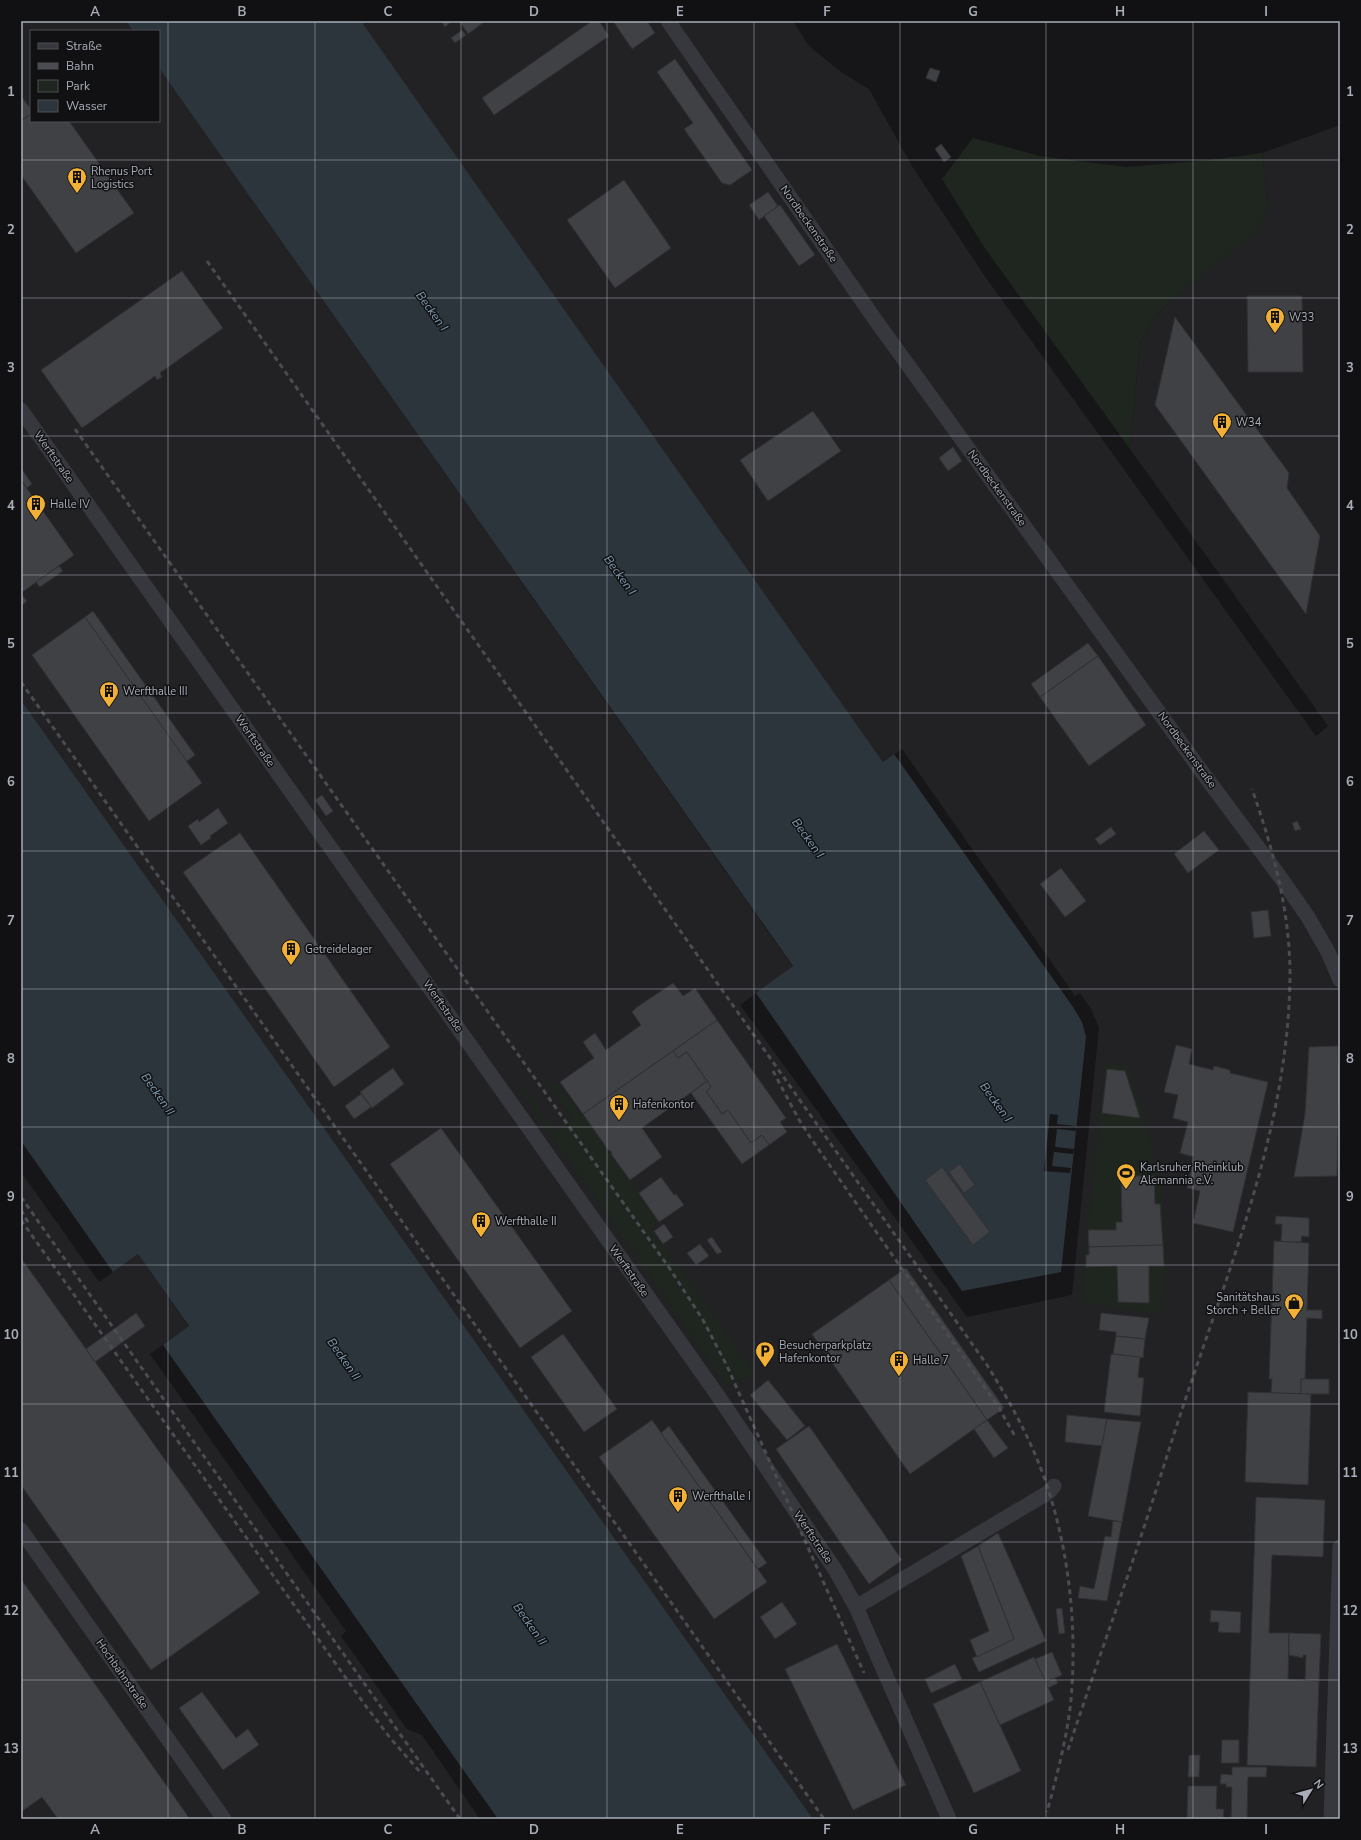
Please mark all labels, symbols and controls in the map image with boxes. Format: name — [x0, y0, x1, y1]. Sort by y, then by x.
text: A — [90, 3, 100, 21]
text: B — [238, 3, 247, 21]
text: C — [384, 3, 393, 21]
text: D — [529, 3, 539, 21]
text: E — [676, 3, 684, 21]
text: F — [823, 3, 831, 21]
text: G — [968, 3, 978, 21]
text: H — [1115, 3, 1125, 21]
text: I — [1264, 3, 1268, 21]
legend — [30, 30, 160, 122]
text: Straße — [66, 38, 102, 54]
text: Bahn — [66, 58, 94, 74]
text: Park — [66, 78, 91, 94]
text: 1 — [7, 83, 15, 101]
text: 1 — [1346, 83, 1354, 101]
text: Wasser — [66, 98, 108, 114]
place label: Rhenus Port Logistics — [91, 164, 152, 192]
building icon: Rhenus Port Logistics — [66, 166, 88, 194]
street label: Nordbeckenstraße — [777, 183, 841, 266]
text: 2 — [7, 221, 15, 239]
text: 2 — [1346, 221, 1354, 239]
water label: Becken I — [412, 288, 452, 334]
building icon: W33 — [1264, 306, 1286, 334]
place label: W33 — [1289, 310, 1314, 325]
text: 3 — [7, 359, 15, 377]
text: 3 — [1346, 359, 1354, 377]
building icon: W34 — [1211, 411, 1233, 439]
place label: W34 — [1236, 415, 1262, 430]
street label: Werftstraße — [31, 428, 77, 486]
street label: Nordbeckenstraße — [964, 447, 1030, 529]
building icon: Halle IV — [25, 493, 47, 521]
text: 4 — [7, 497, 15, 515]
place label: Halle IV — [50, 497, 90, 512]
text: 4 — [1346, 497, 1354, 515]
water label: Becken I — [600, 552, 640, 598]
text: 5 — [7, 635, 15, 653]
text: 5 — [1346, 635, 1354, 653]
building icon: Werfthalle III — [98, 680, 120, 708]
place label: Werfthalle III — [123, 684, 187, 699]
street label: Nordbeckenstraße — [1154, 709, 1220, 791]
street label: Werftstraße — [232, 712, 278, 770]
text: 6 — [7, 773, 15, 791]
text: 6 — [1346, 773, 1354, 791]
water label: Becken I — [788, 815, 828, 861]
text: 7 — [7, 912, 15, 930]
text: 7 — [1346, 912, 1354, 930]
building icon: Getreidelager — [280, 938, 302, 966]
place label: Getreidelager — [305, 942, 373, 957]
street label: Werftstraße — [420, 977, 466, 1035]
text: 8 — [7, 1050, 15, 1068]
text: 8 — [1346, 1050, 1354, 1068]
water label: Becken II — [138, 1070, 178, 1118]
water label: Becken I — [976, 1079, 1016, 1125]
building icon: Hafenkontor — [608, 1093, 630, 1121]
place label: Hafenkontor — [633, 1097, 694, 1112]
place label: Karlsruher Rheinklub Alemannia e.V. — [1140, 1160, 1244, 1188]
sports icon: Karlsruher Rheinklub Alemannia e.V. — [1115, 1162, 1137, 1190]
text: 9 — [7, 1188, 15, 1206]
text: 9 — [1346, 1188, 1354, 1206]
building icon: Werfthalle II — [470, 1210, 492, 1238]
place label: Werfthalle II — [495, 1214, 557, 1229]
street label: Werftstraße — [606, 1242, 652, 1300]
place label: Sanitätshaus Storch + Beller — [1206, 1290, 1280, 1318]
shop icon: Sanitätshaus Storch + Beller — [1283, 1292, 1305, 1320]
text: 10 — [3, 1326, 19, 1344]
text: 10 — [1342, 1326, 1358, 1344]
water label: Becken II — [324, 1335, 364, 1383]
place label: Besucherparkplatz Hafenkontor — [779, 1338, 871, 1366]
parking icon: Besucherparkplatz Hafenkontor — [754, 1340, 776, 1368]
building icon: Halle 7 — [888, 1349, 910, 1377]
place label: Halle 7 — [913, 1353, 949, 1368]
text: 11 — [3, 1464, 19, 1482]
text: 11 — [1342, 1464, 1358, 1482]
building icon: Werfthalle I — [667, 1485, 689, 1513]
place label: Werfthalle I — [692, 1489, 751, 1504]
street label: Werftstraße — [790, 1508, 836, 1566]
water label: Becken II — [510, 1600, 550, 1648]
text: 12 — [3, 1602, 19, 1620]
text: 12 — [1342, 1602, 1358, 1620]
street label: Hochbahnstraße — [92, 1636, 152, 1712]
text: 13 — [3, 1740, 19, 1758]
text: 13 — [1342, 1740, 1358, 1758]
north arrow — [1291, 1770, 1331, 1810]
text: N — [1310, 1776, 1327, 1792]
text: A — [90, 1821, 100, 1839]
text: B — [238, 1821, 247, 1839]
text: C — [384, 1821, 393, 1839]
text: D — [529, 1821, 539, 1839]
text: E — [676, 1821, 684, 1839]
text: F — [823, 1821, 831, 1839]
text: G — [968, 1821, 978, 1839]
text: H — [1115, 1821, 1125, 1839]
text: I — [1264, 1821, 1268, 1839]

